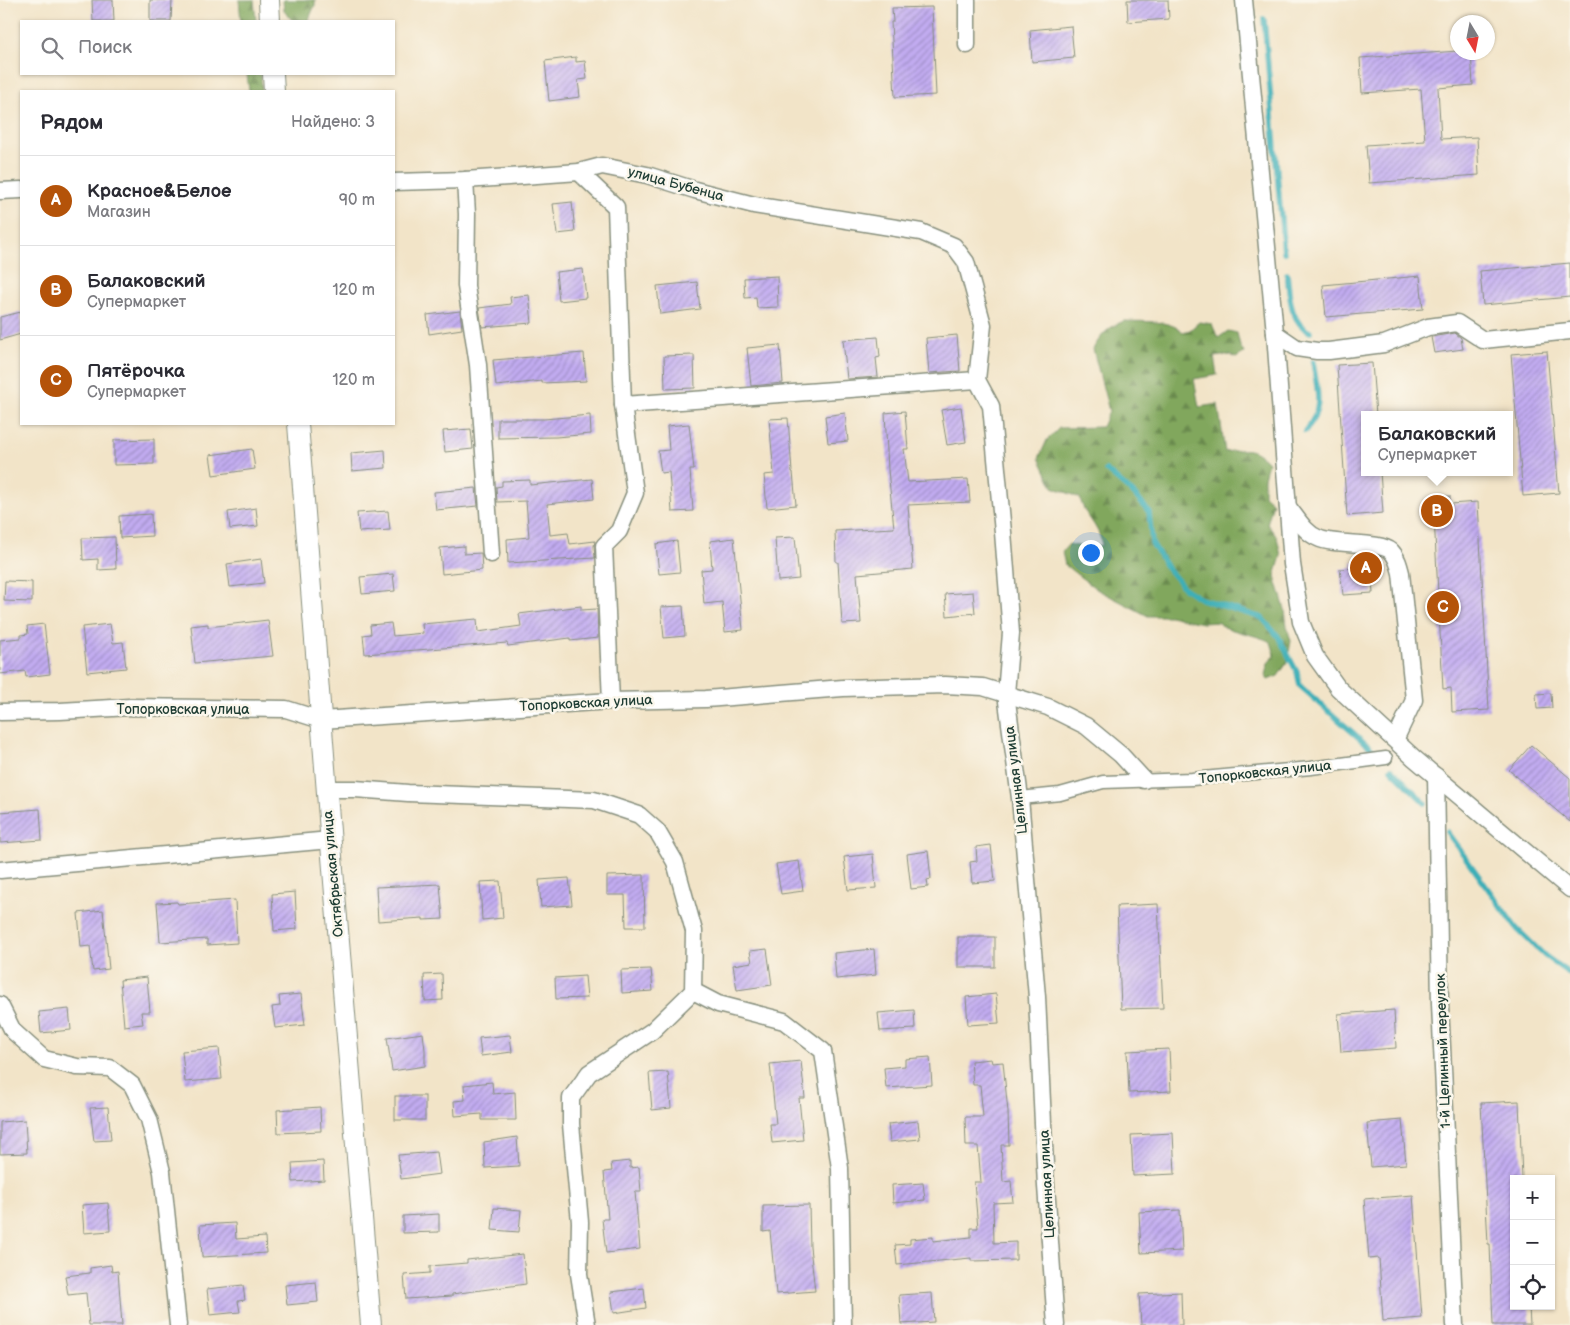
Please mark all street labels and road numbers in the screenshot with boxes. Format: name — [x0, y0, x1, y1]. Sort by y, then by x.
street label: улица Бубенца — [626, 163, 727, 205]
street label: Топорковская улица — [519, 691, 654, 715]
street label: Топорковская улица — [116, 701, 250, 718]
street label: Целинная улица — [1001, 724, 1031, 835]
street label: Топорковская улица — [1198, 757, 1333, 787]
street label: Октябрьская улица — [319, 809, 347, 938]
street label: 1-й Целинный переулок — [1432, 973, 1454, 1129]
street label: Целинная улица — [1036, 1129, 1058, 1239]

